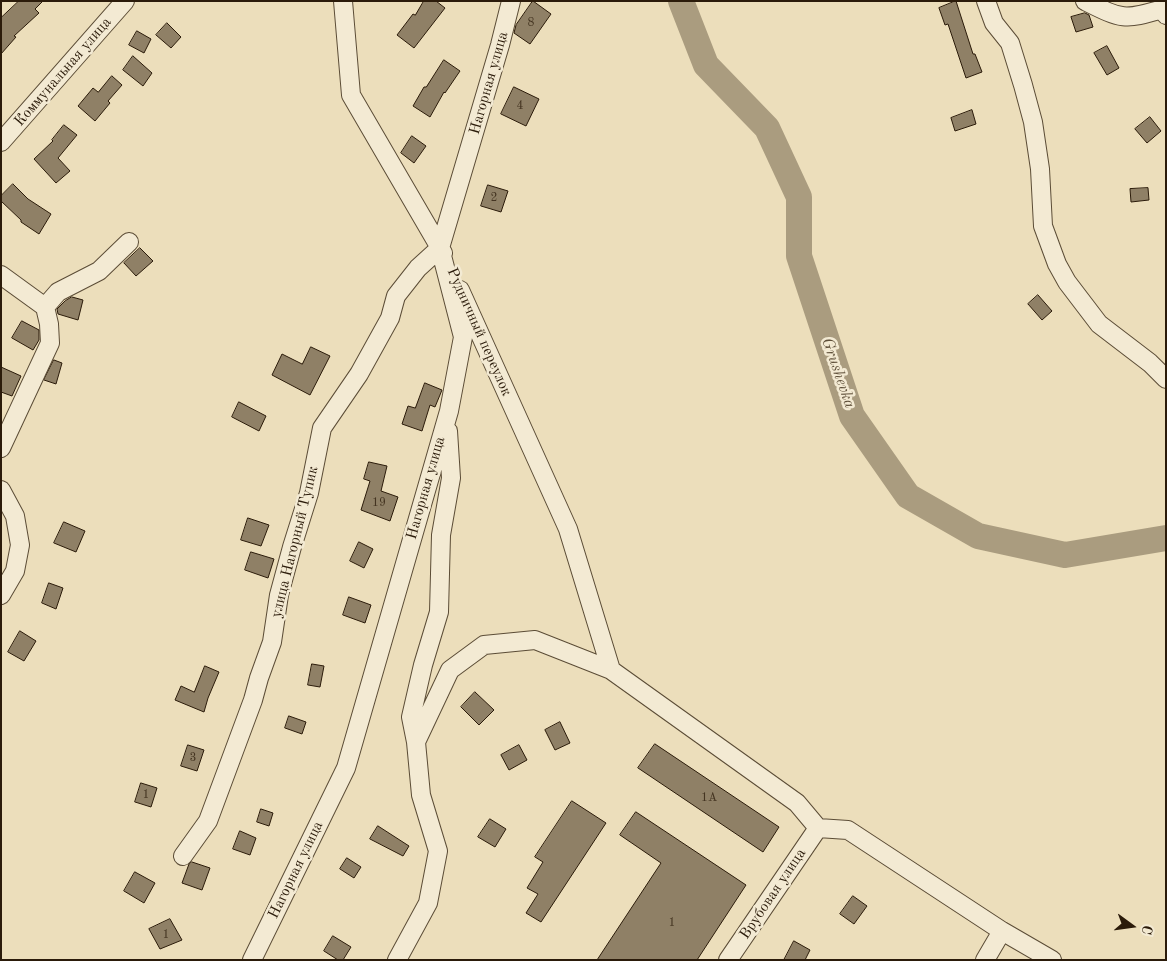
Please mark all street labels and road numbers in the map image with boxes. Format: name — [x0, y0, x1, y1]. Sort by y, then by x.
street label: Коммунальная улица — [11, 14, 115, 130]
street label: Нагорная улица — [466, 29, 512, 137]
street label: Рудничный переулок — [443, 265, 515, 399]
street label: Нагорная улица — [403, 434, 449, 542]
street label: улица Нагорный Тупик — [267, 464, 323, 620]
street label: Нагорная улица — [265, 818, 327, 922]
street label: Врубовая улица — [736, 845, 810, 943]

